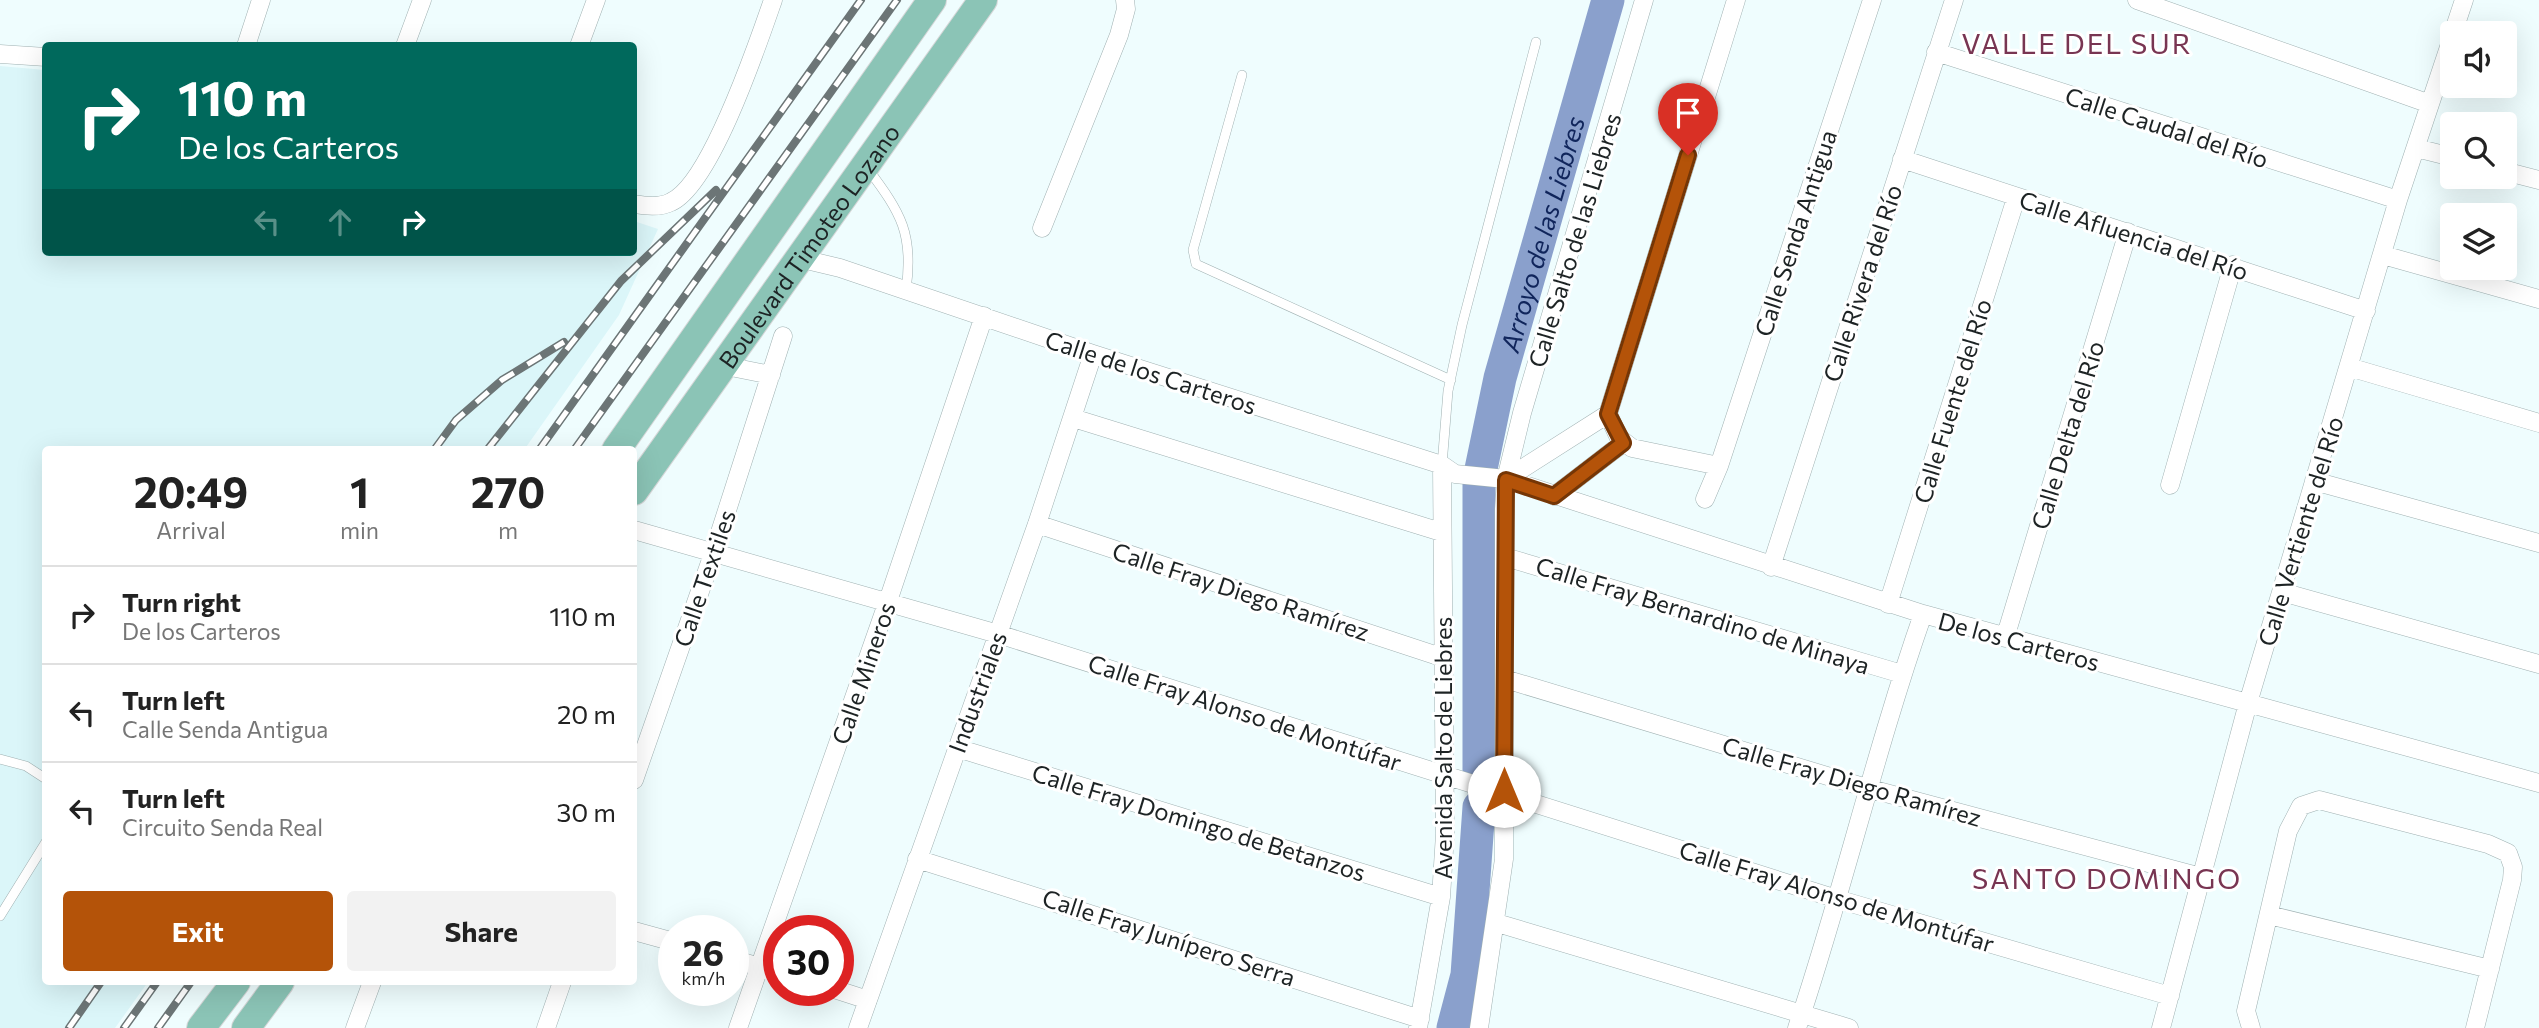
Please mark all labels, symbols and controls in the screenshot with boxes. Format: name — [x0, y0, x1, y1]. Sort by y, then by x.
map controls — [2440, 21, 2517, 280]
button: sound — [2440, 21, 2517, 98]
district label: VALLE DEL SUR — [1962, 26, 2192, 60]
text: 110 m — [178, 66, 307, 126]
icon: right — [63, 70, 154, 161]
street label: Calle Caudal del Río — [2062, 80, 2272, 174]
pin — [1658, 83, 1718, 155]
icon: arrive — [1669, 94, 1707, 132]
street label: Calle Salto de las Liebres — [1521, 109, 1627, 371]
water label: Arroyo de las Liebres — [1493, 112, 1590, 356]
button: search — [2440, 112, 2517, 189]
street label: Boulevard Timoteo Lozano — [712, 118, 905, 373]
text: De los Carteros — [178, 126, 399, 166]
street label: Calle Senda Antigua — [1748, 126, 1842, 340]
street label: Calle Rivera del Río — [1816, 181, 1908, 385]
street label: Calle Afluencia del Río — [2016, 184, 2252, 286]
icon: left — [248, 203, 286, 241]
icon: ahead — [321, 203, 359, 241]
icon: right — [394, 203, 432, 241]
button: layers — [2440, 203, 2517, 280]
street label: Calle Fuente del Río — [1907, 295, 1997, 507]
street label: Calle de los Carteros — [1042, 324, 1260, 420]
street label: Calle Delta del Río — [2025, 337, 2109, 533]
street label: Calle Vertiente del Río — [2251, 413, 2349, 649]
text: 20:49 — [134, 465, 248, 517]
text: 1 — [350, 465, 369, 517]
text: 270 — [471, 465, 545, 517]
street label: Calle Textiles — [667, 506, 741, 650]
text: Arrival — [156, 516, 226, 544]
text: min — [340, 516, 379, 544]
text: m — [498, 516, 518, 544]
street label: Calle Fray Diego Ramírez — [1109, 536, 1373, 646]
street label: Calle Fray Bernardino de Minaya — [1533, 550, 1873, 680]
text: Turn right — [122, 586, 241, 617]
icon: right — [63, 596, 101, 634]
street label: Calle Mineros — [825, 598, 901, 748]
text: 110 m — [549, 600, 616, 631]
street label: De los Carteros — [1935, 606, 2103, 676]
street label: Avenida Salto de Liebres — [1428, 616, 1457, 880]
text: De los Carteros — [122, 617, 281, 645]
street label: Industriales — [942, 628, 1012, 756]
street label: Calle Fray Alonso de Montúfar — [1085, 648, 1406, 777]
text: Turn left — [122, 684, 225, 715]
icon: left — [63, 694, 101, 732]
text: 20 m — [557, 698, 616, 729]
text: Calle Senda Antigua — [122, 715, 328, 743]
street label: Calle Fray Diego Ramírez — [1719, 730, 1985, 832]
position arrow — [1467, 754, 1541, 828]
street label: Calle Fray Domingo de Betanzos — [1029, 757, 1369, 887]
text: Turn left — [122, 782, 225, 813]
icon: left — [63, 792, 101, 830]
text: 30 m — [557, 796, 616, 827]
text: Circuito Senda Real — [122, 813, 323, 841]
street label: Calle Fray Alonso de Montúfar — [1676, 834, 1998, 958]
district label: SANTO DOMINGO — [1972, 861, 2242, 895]
street label: Calle Fray Junípero Serra — [1039, 882, 1299, 992]
button: Exit — [63, 891, 333, 971]
button: Share — [347, 891, 616, 971]
speed limit sign: 30 — [763, 915, 854, 1006]
text: 26 — [683, 930, 724, 973]
text: km/h — [682, 967, 725, 989]

